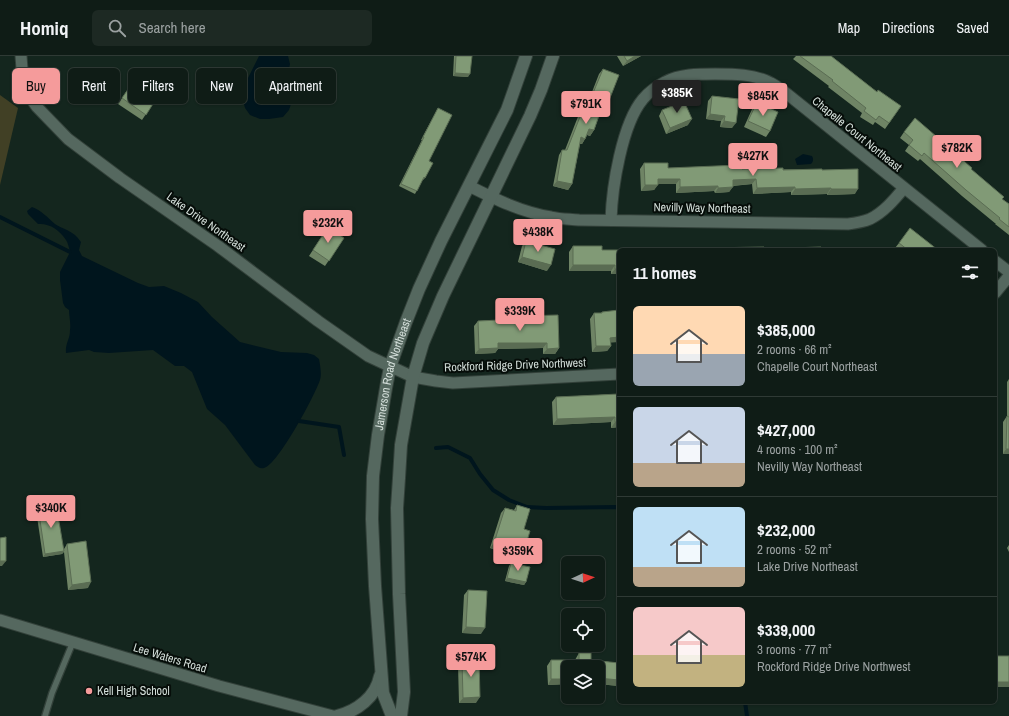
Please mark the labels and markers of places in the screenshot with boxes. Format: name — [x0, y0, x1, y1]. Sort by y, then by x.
pin: $385K — [649, 80, 705, 114]
pin: $845K — [735, 83, 791, 117]
pin: $791K — [558, 91, 614, 125]
pin: $782K — [929, 135, 985, 169]
pin: $427K — [725, 143, 781, 177]
pin: $232K — [300, 210, 356, 244]
pin: $438K — [510, 219, 566, 253]
pin: $339K — [492, 298, 548, 332]
pin: $340K — [23, 495, 79, 529]
pin: $359K — [490, 538, 546, 572]
pin: $574K — [443, 644, 499, 678]
place label: Kell High School — [97, 683, 170, 699]
marker: Kell High School — [84, 686, 94, 696]

